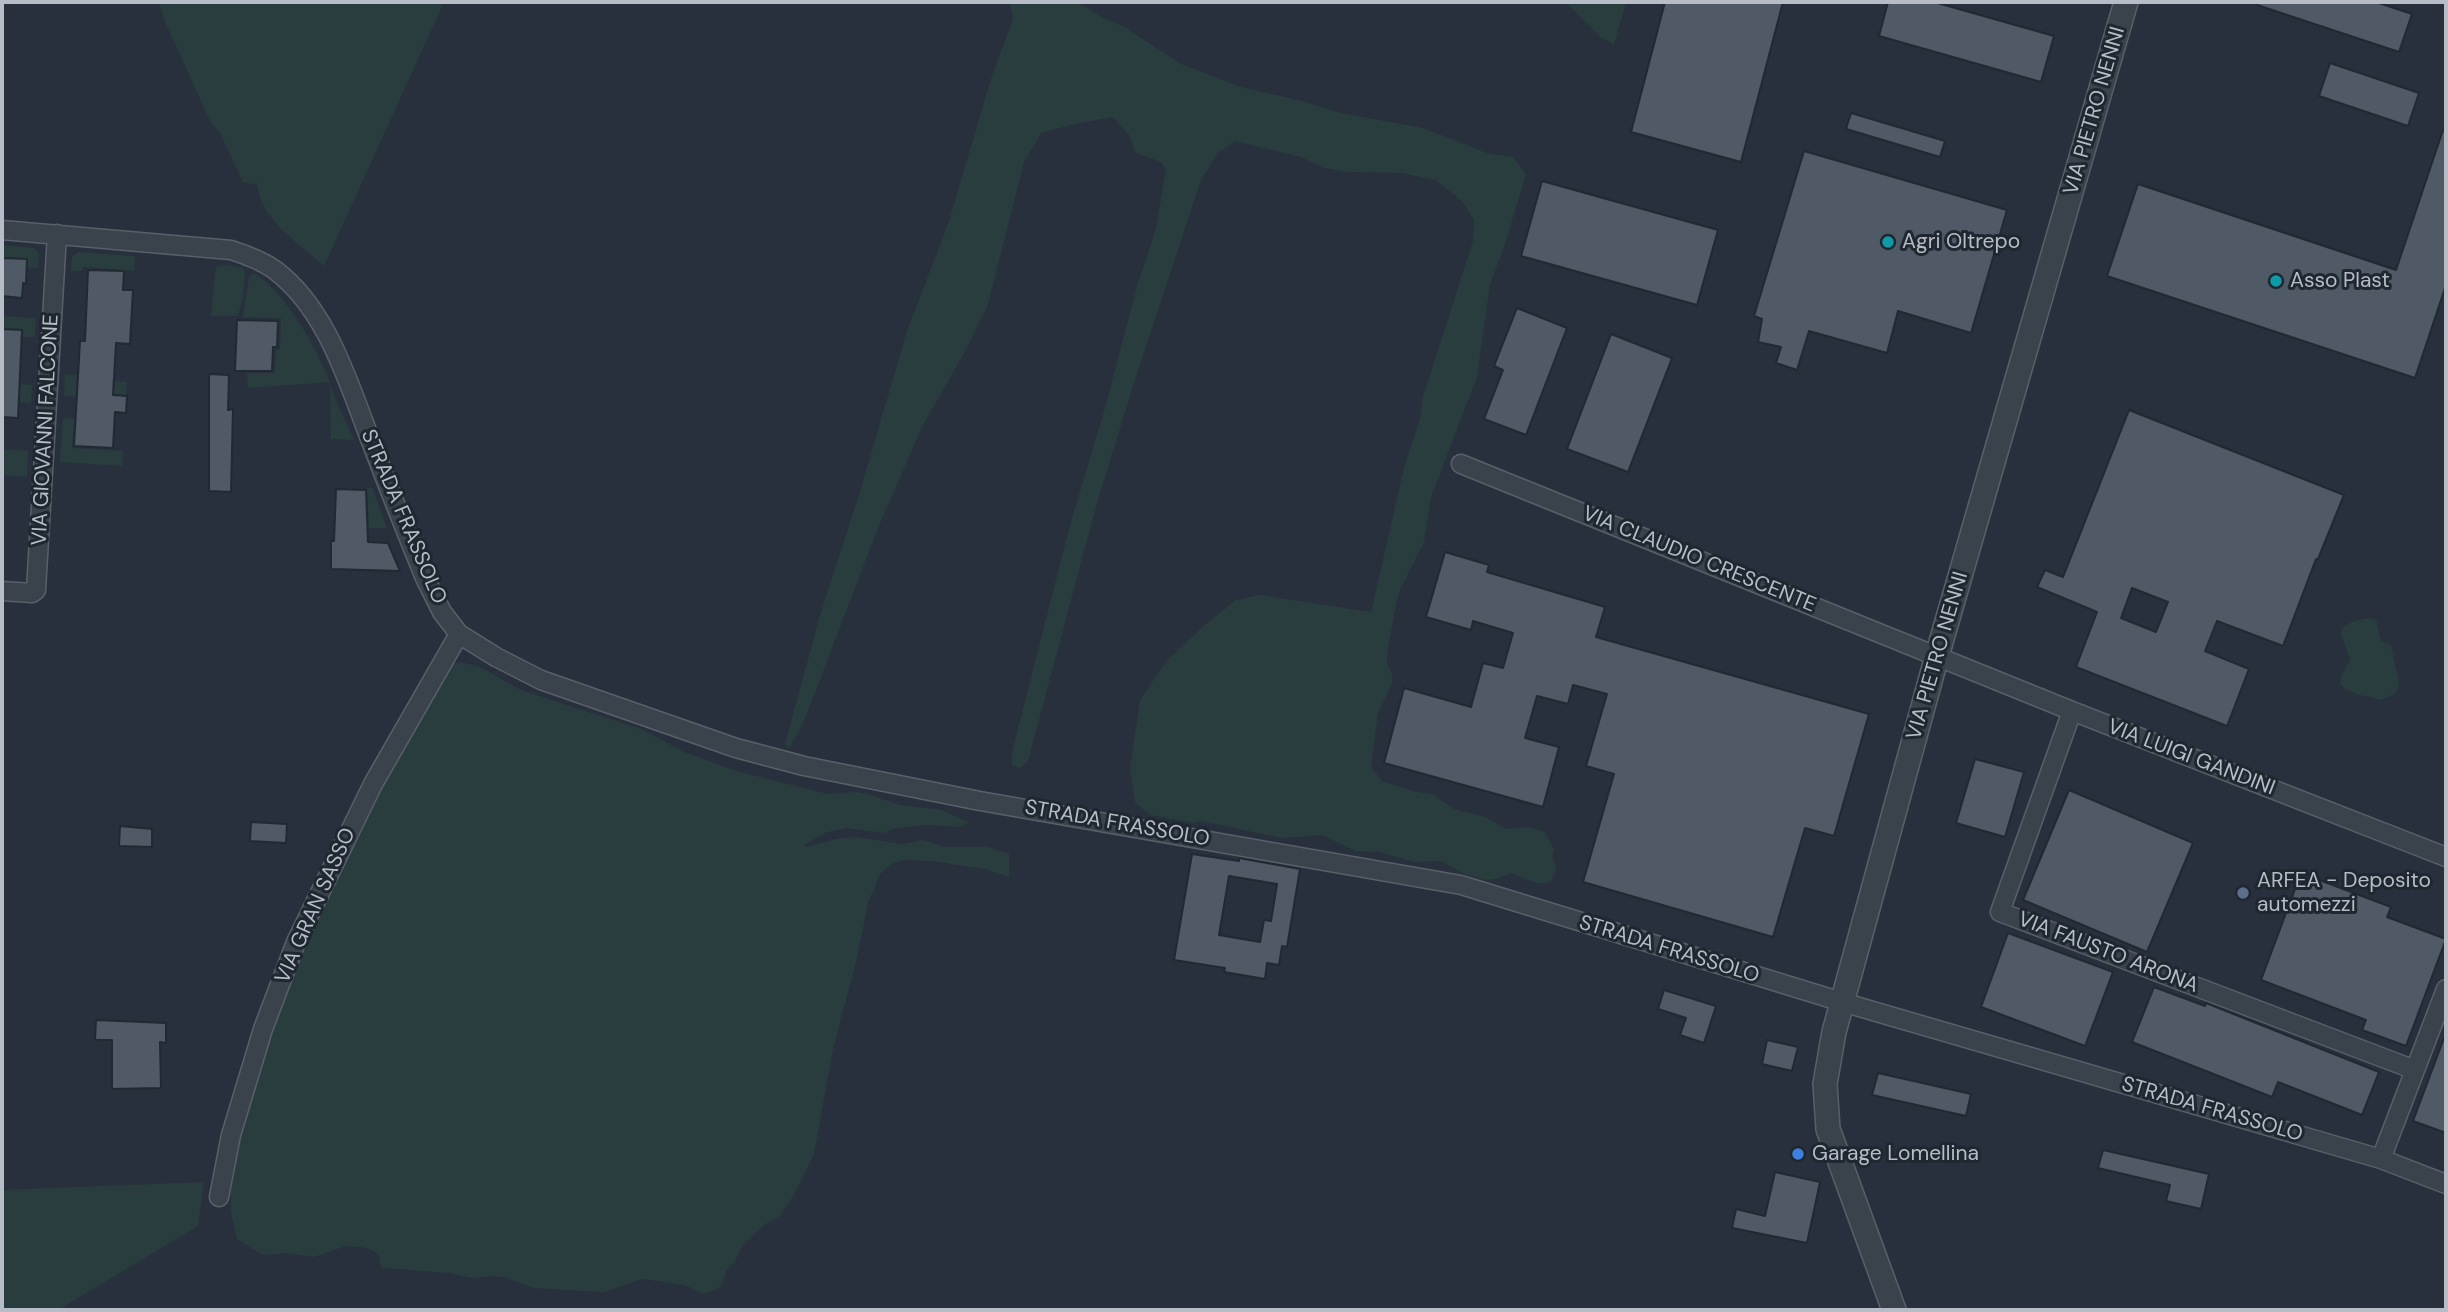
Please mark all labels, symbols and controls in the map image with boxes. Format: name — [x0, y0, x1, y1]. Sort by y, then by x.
street label: VIA PIETRO NENNI — [2059, 24, 2131, 198]
place label: Agri Oltrepo — [1902, 229, 2020, 255]
marker: Agri Oltrepo — [1880, 234, 1896, 250]
place label: Asso Plast — [2290, 268, 2390, 294]
marker: Asso Plast — [2268, 273, 2284, 289]
street label: VIA GIOVANNI FALCONE — [27, 314, 65, 546]
street label: STRADA FRASSOLO — [355, 426, 451, 608]
street label: VIA CLAUDIO CRESCENTE — [1579, 502, 1819, 618]
street label: VIA PIETRO NENNI — [1902, 569, 1974, 743]
street label: VIA LUIGI GANDINI — [2104, 714, 2278, 802]
street label: STRADA FRASSOLO — [1023, 795, 1211, 853]
street label: VIA GRAN SASSO — [270, 824, 362, 988]
place label: ARFEA - Deposito automezzi — [2257, 868, 2431, 918]
marker: ARFEA - Deposito automezzi — [2235, 885, 2251, 901]
street label: VIA FAUSTO ARONA — [2014, 907, 2202, 999]
street label: STRADA FRASSOLO — [1576, 911, 1762, 989]
street label: STRADA FRASSOLO — [2119, 1072, 2305, 1148]
place label: Garage Lomellina — [1812, 1141, 1979, 1167]
marker: Garage Lomellina — [1790, 1146, 1806, 1162]

